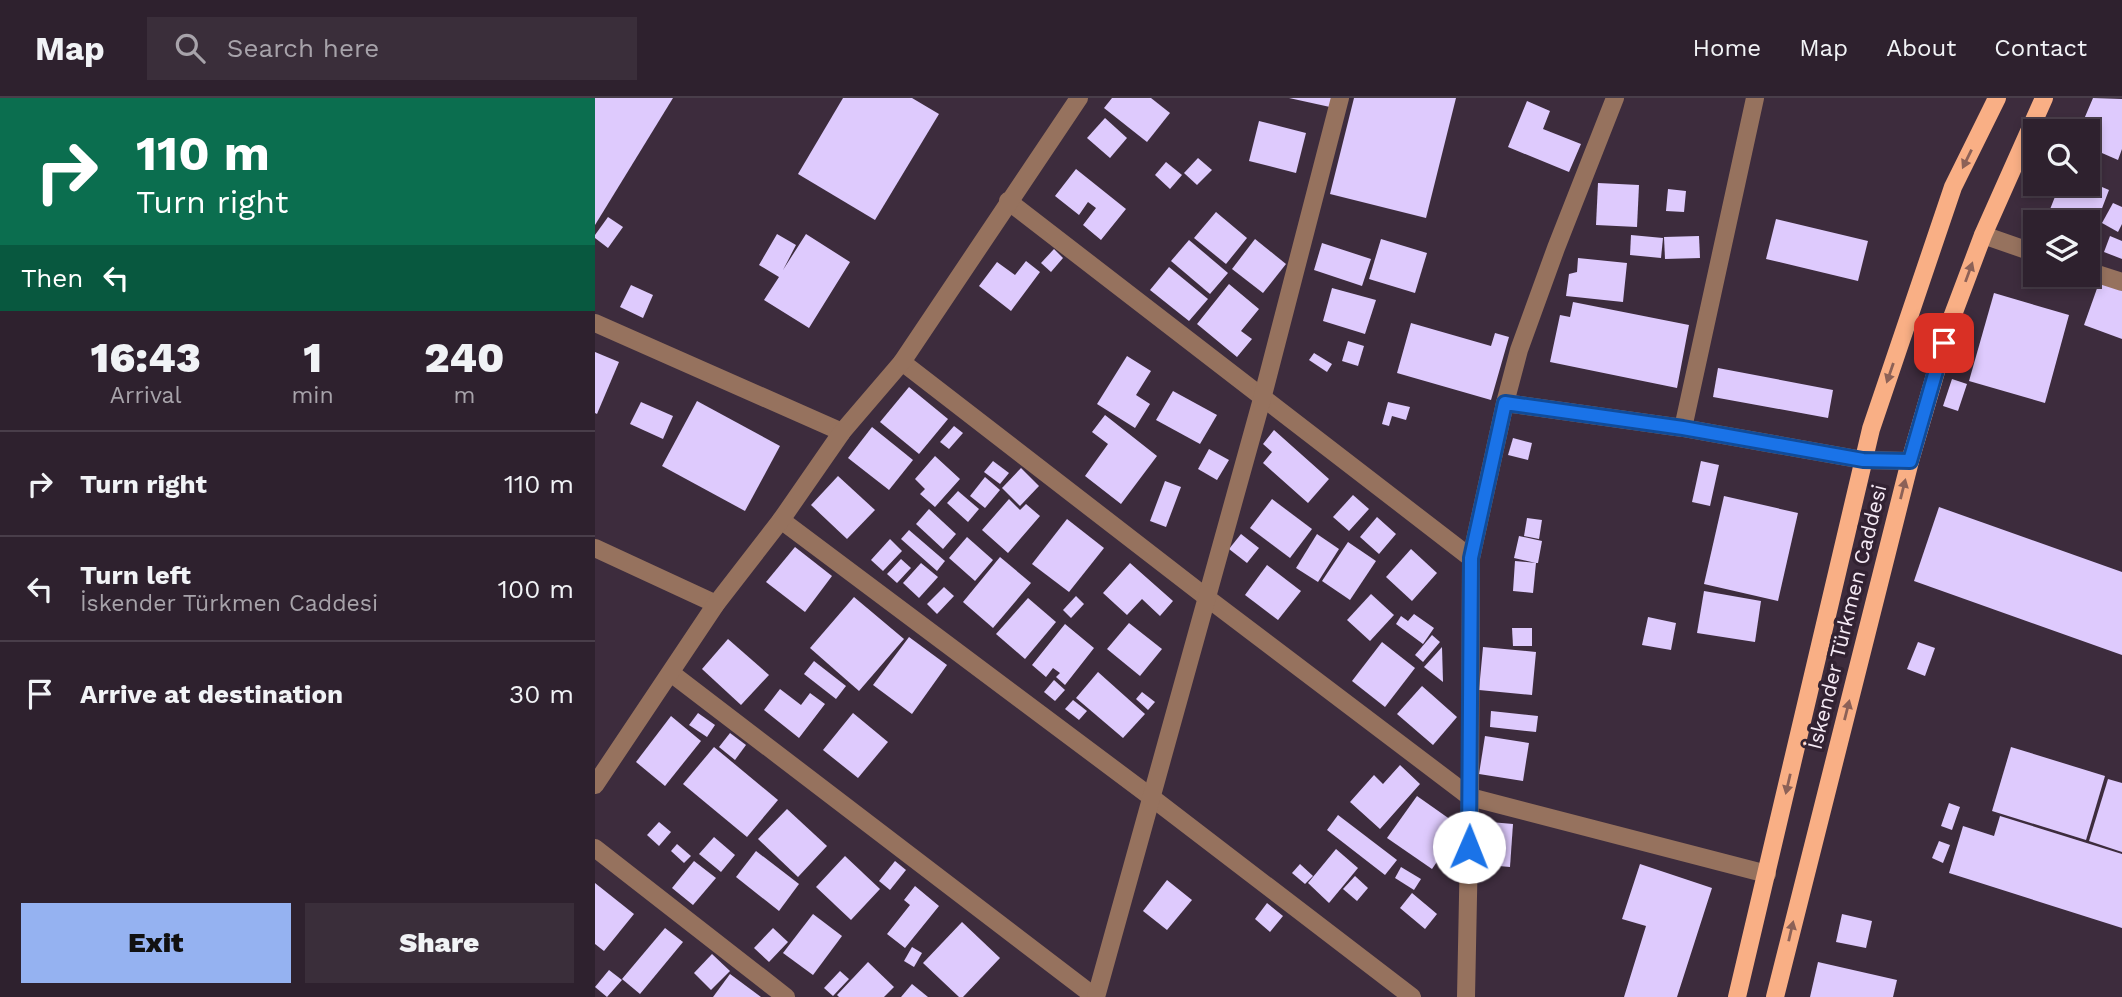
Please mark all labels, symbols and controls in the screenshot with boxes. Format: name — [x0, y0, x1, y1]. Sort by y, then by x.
search box — [147, 17, 637, 80]
text: Map — [35, 29, 105, 68]
icon: search — [171, 29, 209, 67]
text: Search here — [227, 33, 379, 63]
text: Home — [1693, 34, 1761, 62]
text: Map — [1799, 34, 1848, 62]
text: About — [1886, 34, 1956, 62]
text: Contact — [1994, 34, 2087, 62]
map controls — [2023, 119, 2100, 287]
button: search — [2023, 119, 2100, 196]
text: 110 m — [136, 124, 270, 182]
icon: right — [21, 126, 112, 217]
one-way arrow — [1961, 149, 1972, 169]
text: Turn right — [136, 183, 288, 221]
button: layers — [2023, 210, 2100, 287]
icon: left — [97, 259, 135, 297]
one-way arrow — [1964, 261, 1975, 282]
text: Then — [21, 263, 83, 293]
pin — [1914, 313, 1974, 373]
icon: arrive — [1925, 324, 1963, 362]
text: 16:43 — [91, 333, 201, 382]
text: 1 — [303, 333, 322, 382]
text: 240 — [424, 333, 504, 382]
one-way arrow — [1884, 363, 1895, 384]
text: Arrival — [110, 382, 182, 409]
text: min — [291, 382, 334, 409]
text: m — [453, 382, 475, 409]
icon: right — [21, 465, 59, 503]
text: Turn right — [80, 469, 207, 499]
text: 110 m — [504, 469, 574, 499]
one-way arrow — [1898, 478, 1909, 500]
street label: İskender Türkmen Caddesi — [1801, 482, 1892, 752]
text: Turn left — [80, 560, 191, 590]
icon: left — [21, 570, 59, 608]
text: 100 m — [498, 574, 574, 604]
text: İskender Türkmen Caddesi — [80, 590, 378, 617]
icon: arrive — [21, 675, 59, 713]
text: Arrive at destination — [80, 679, 343, 709]
text: 30 m — [509, 679, 574, 709]
one-way arrow — [1842, 699, 1853, 721]
one-way arrow — [1782, 773, 1793, 795]
position arrow — [1432, 810, 1506, 884]
button: Exit — [21, 903, 291, 983]
button: Share — [305, 903, 574, 983]
one-way arrow — [1786, 920, 1797, 942]

